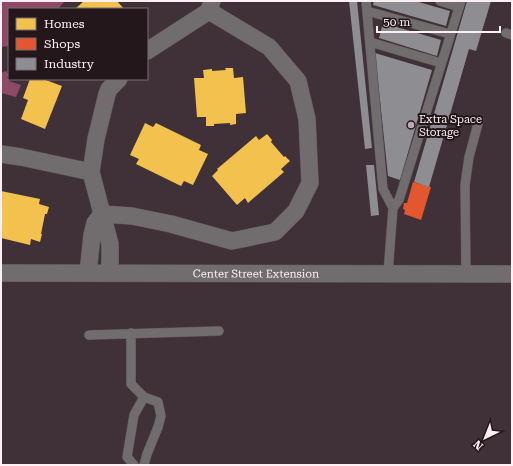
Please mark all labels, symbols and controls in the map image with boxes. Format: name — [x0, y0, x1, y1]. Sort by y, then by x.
legend — [8, 8, 148, 80]
scale bar — [377, 8, 500, 34]
text: 50 m — [383, 15, 410, 29]
text: Homes — [44, 17, 85, 31]
text: Shops — [44, 37, 80, 51]
text: Industry — [44, 57, 95, 71]
place label: Extra Space Storage — [419, 113, 482, 139]
marker: Extra Space Storage — [406, 120, 416, 130]
street label: Center Street Extension — [193, 267, 319, 281]
north arrow — [465, 418, 505, 458]
text: N — [471, 437, 486, 453]

